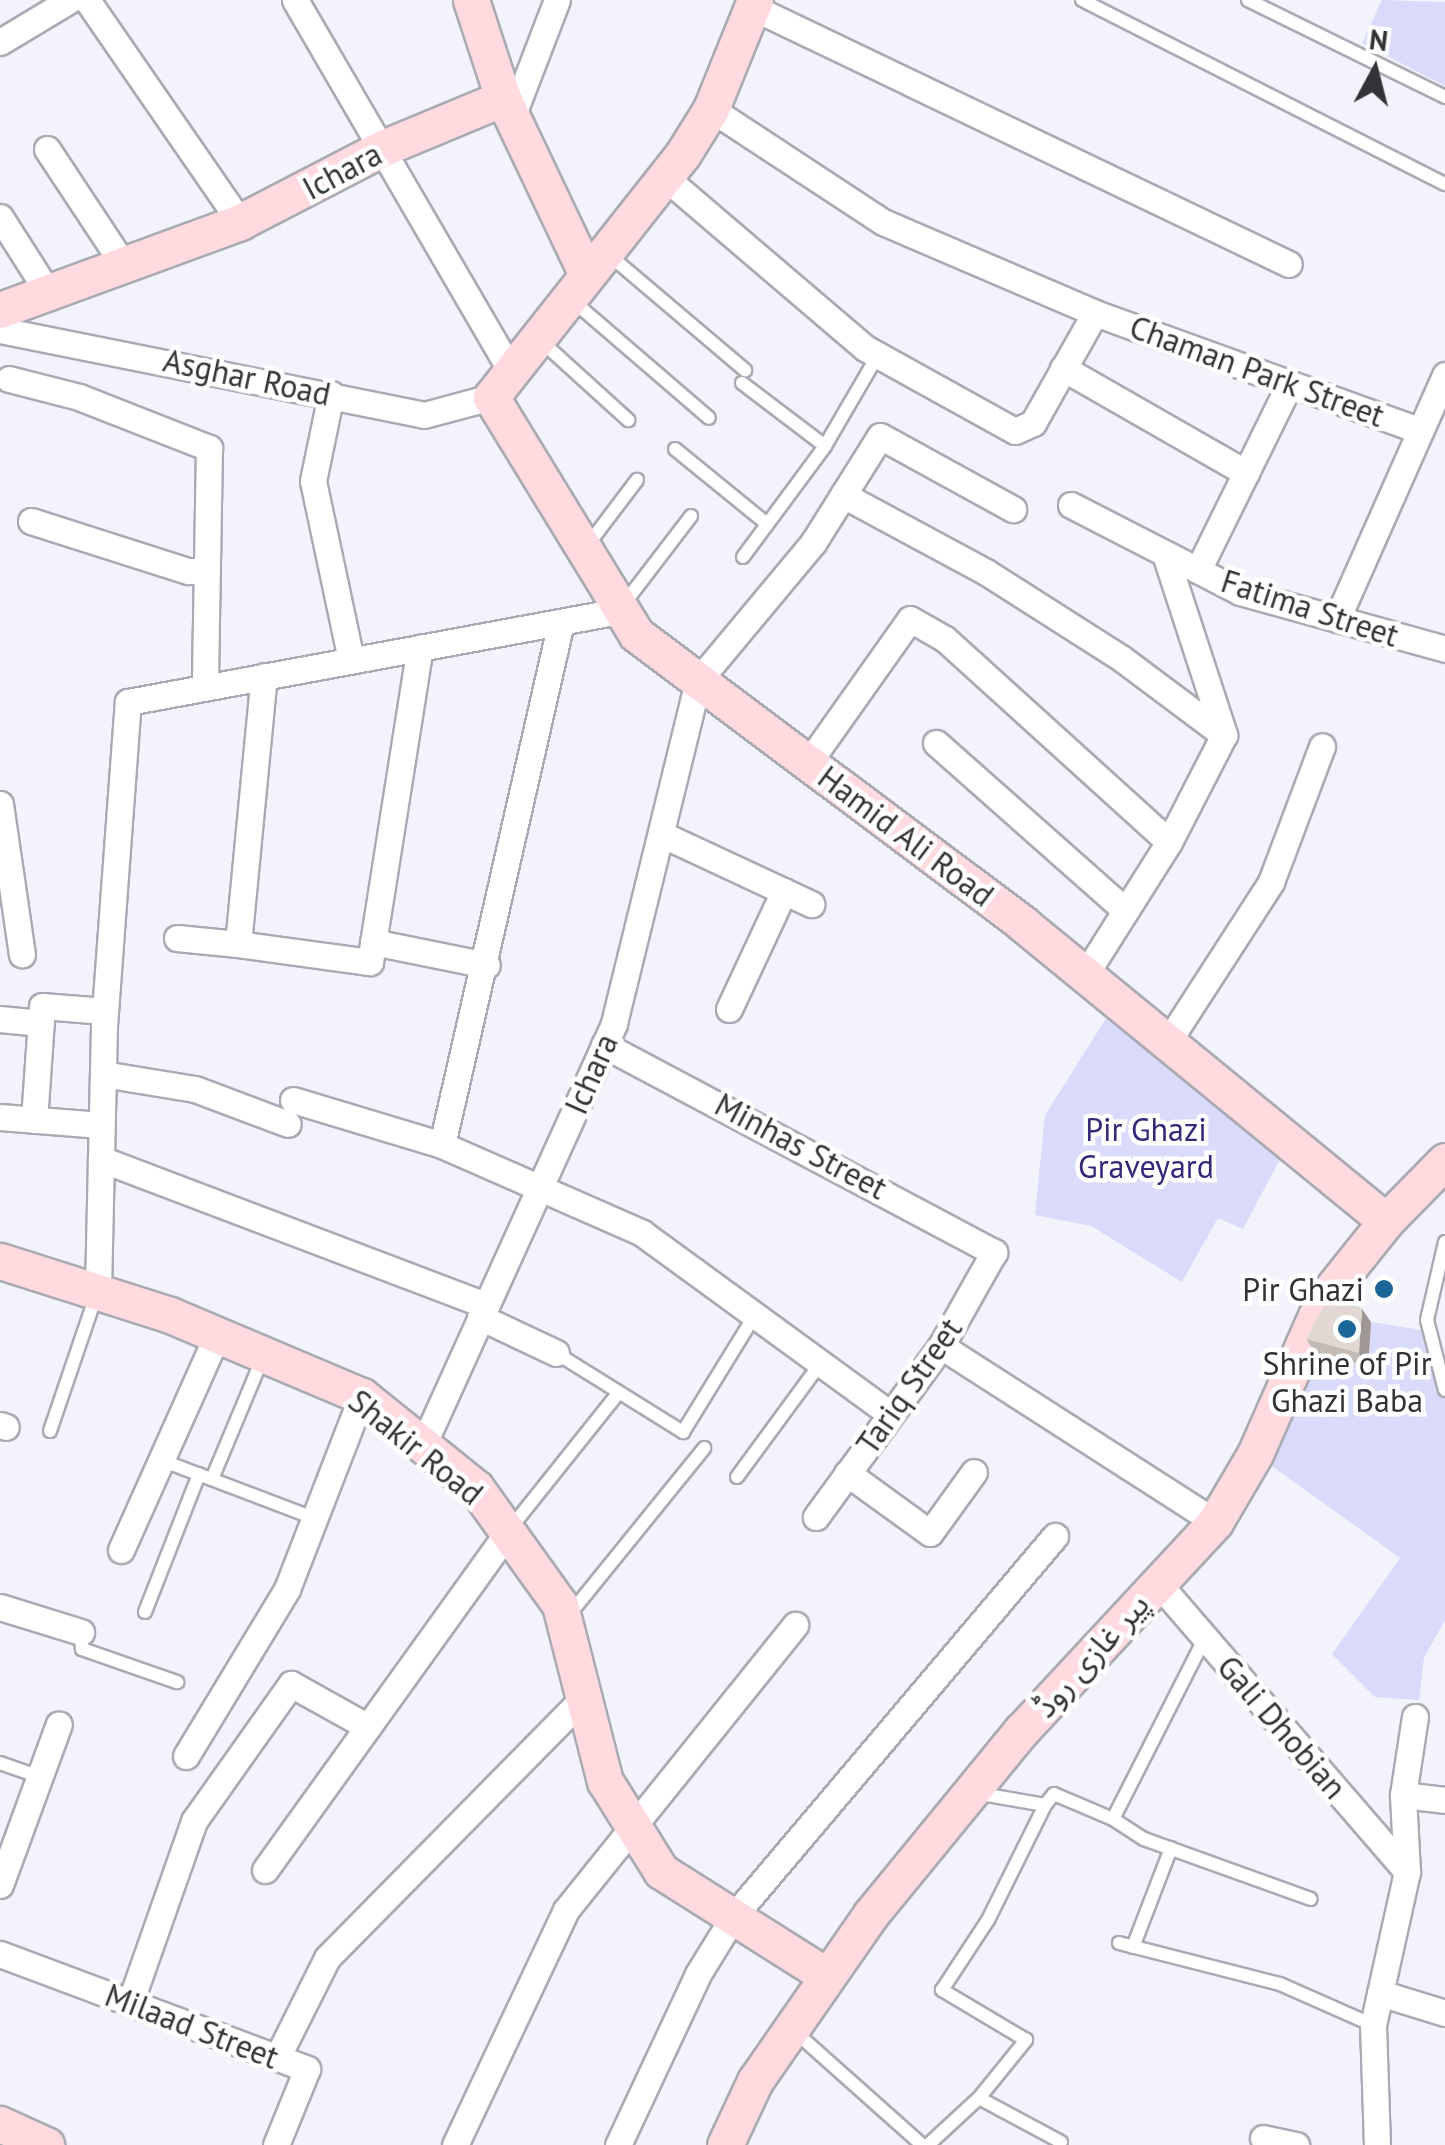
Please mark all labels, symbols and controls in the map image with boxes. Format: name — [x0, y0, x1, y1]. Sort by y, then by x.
north arrow — [1325, 20, 1425, 120]
text: N — [1367, 20, 1390, 59]
street label: Ichara — [296, 134, 388, 208]
street label: Chaman Park Street — [1124, 307, 1390, 435]
street label: Asghar Road — [160, 341, 334, 413]
street label: Fatima Street — [1217, 561, 1403, 655]
street label: Hamid Ali Road — [810, 757, 1002, 915]
street label: Ichara — [556, 1028, 626, 1120]
street label: Minhas Street — [709, 1085, 893, 1207]
park label: Pir Ghazi Graveyard — [1078, 1111, 1214, 1186]
place label: Pir Ghazi — [1242, 1270, 1364, 1308]
marker: Pir Ghazi — [1373, 1278, 1395, 1300]
street label: Tariq Street — [848, 1311, 970, 1461]
marker: Shrine of Pir Ghazi Baba — [1336, 1318, 1358, 1340]
place label: Shrine of Pir Ghazi Baba — [1262, 1345, 1432, 1420]
street label: Shakir Road — [341, 1381, 491, 1513]
street label: پیر غازی روڈ — [1025, 1585, 1157, 1725]
street label: Gali Dhobian — [1210, 1648, 1354, 1806]
street label: Milaad Street — [100, 1975, 284, 2077]

